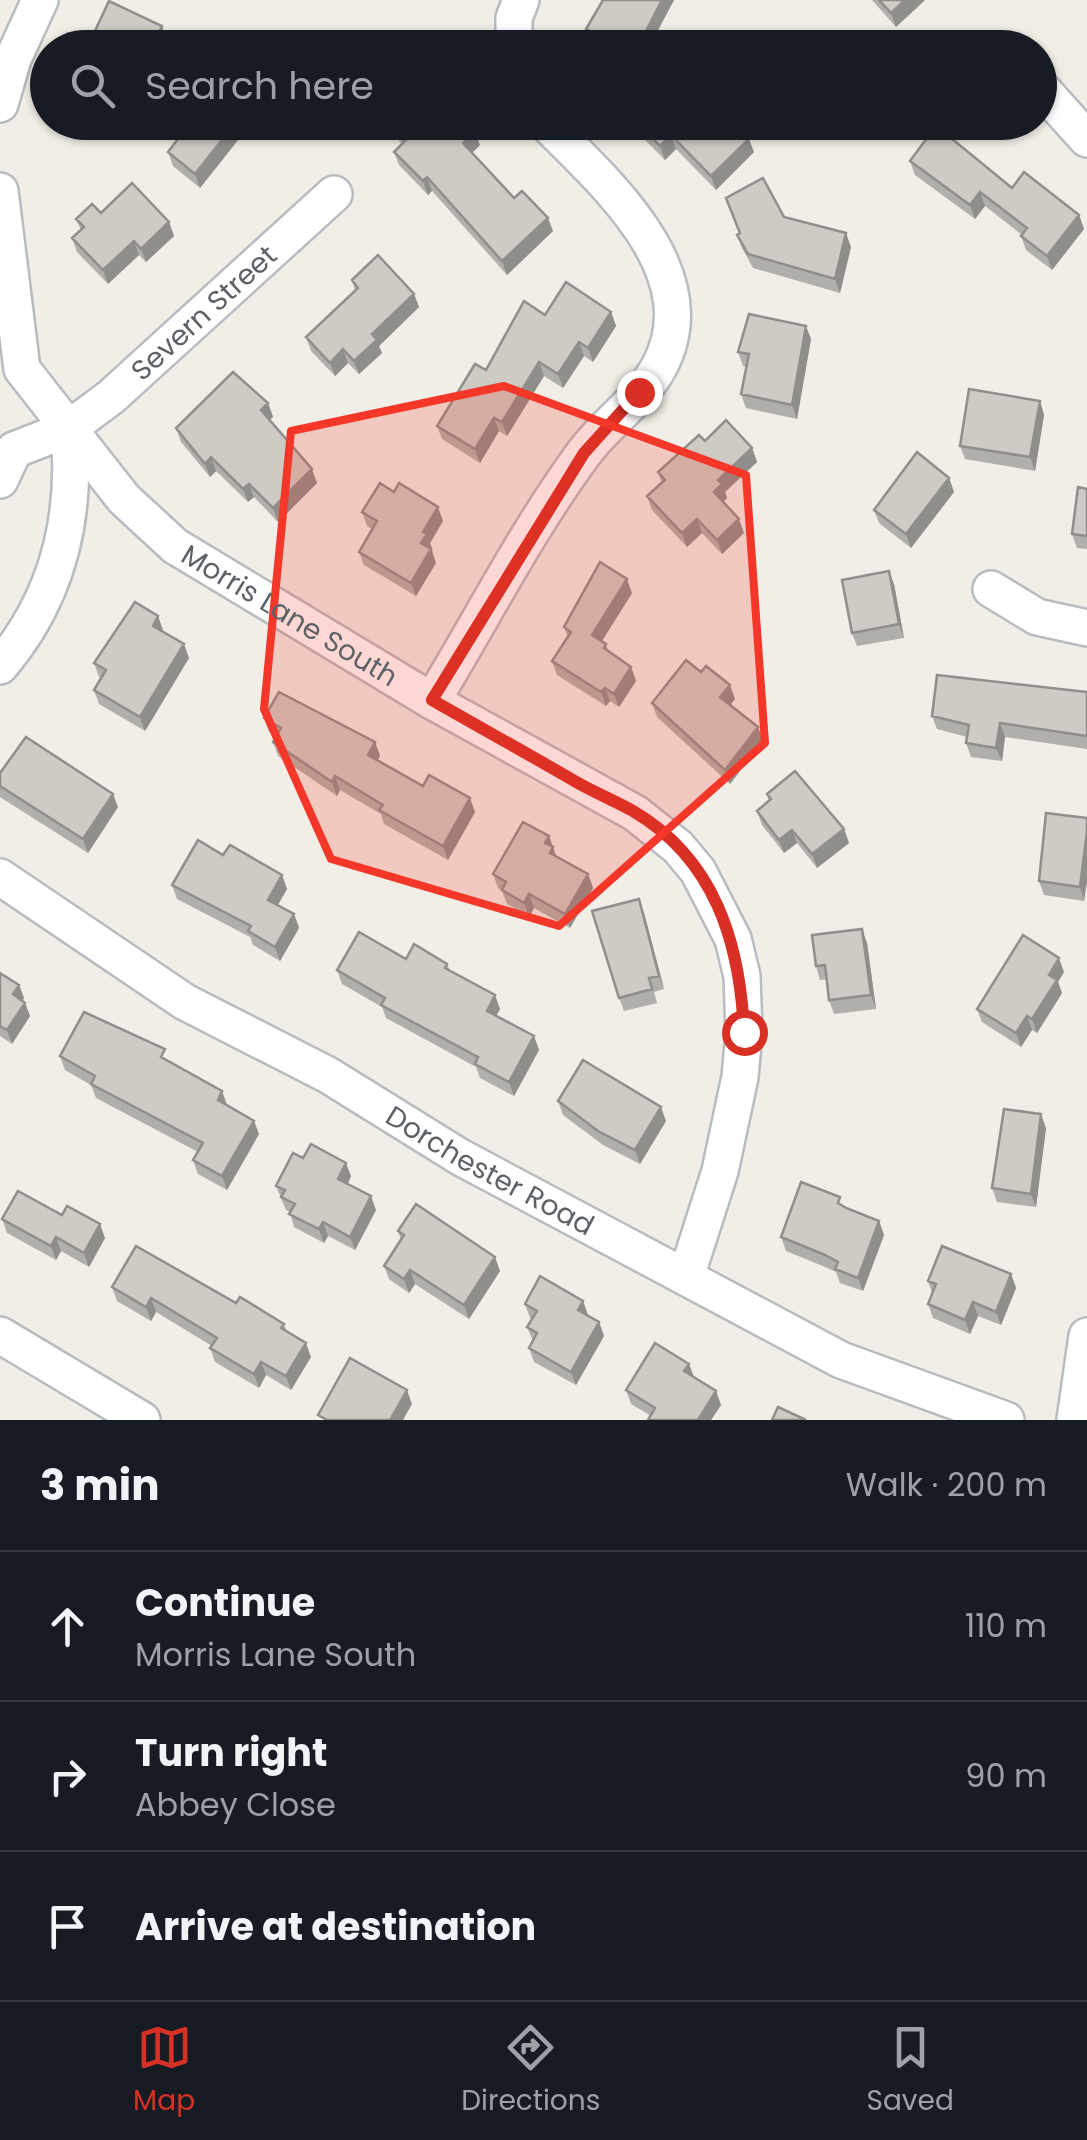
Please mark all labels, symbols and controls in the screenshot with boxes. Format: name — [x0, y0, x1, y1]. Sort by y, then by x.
search box — [30, 30, 1057, 140]
icon: search — [65, 58, 120, 113]
text: Search here — [145, 59, 374, 112]
street label: Severn Street — [122, 236, 285, 389]
route end — [617, 370, 663, 416]
street label: Morris Lane South — [174, 535, 405, 695]
route start — [722, 1010, 768, 1056]
street label: Dorchester Road — [378, 1096, 601, 1245]
text: 3 min — [40, 1456, 160, 1515]
text: Walk · 200 m — [846, 1462, 1047, 1507]
text: Continue — [135, 1576, 315, 1629]
icon: ahead — [40, 1599, 95, 1654]
text: 110 m — [965, 1603, 1047, 1648]
text: Morris Lane South — [135, 1632, 416, 1677]
text: Turn right — [135, 1726, 327, 1779]
icon: right — [40, 1749, 95, 1804]
text: 90 m — [965, 1753, 1047, 1798]
text: Abbey Close — [135, 1782, 336, 1827]
icon: arrive — [40, 1899, 95, 1954]
text: Arrive at destination — [135, 1900, 536, 1953]
tab: Map — [133, 2020, 195, 2122]
tab: Directions — [461, 2020, 600, 2122]
tab: Saved — [867, 2020, 954, 2122]

